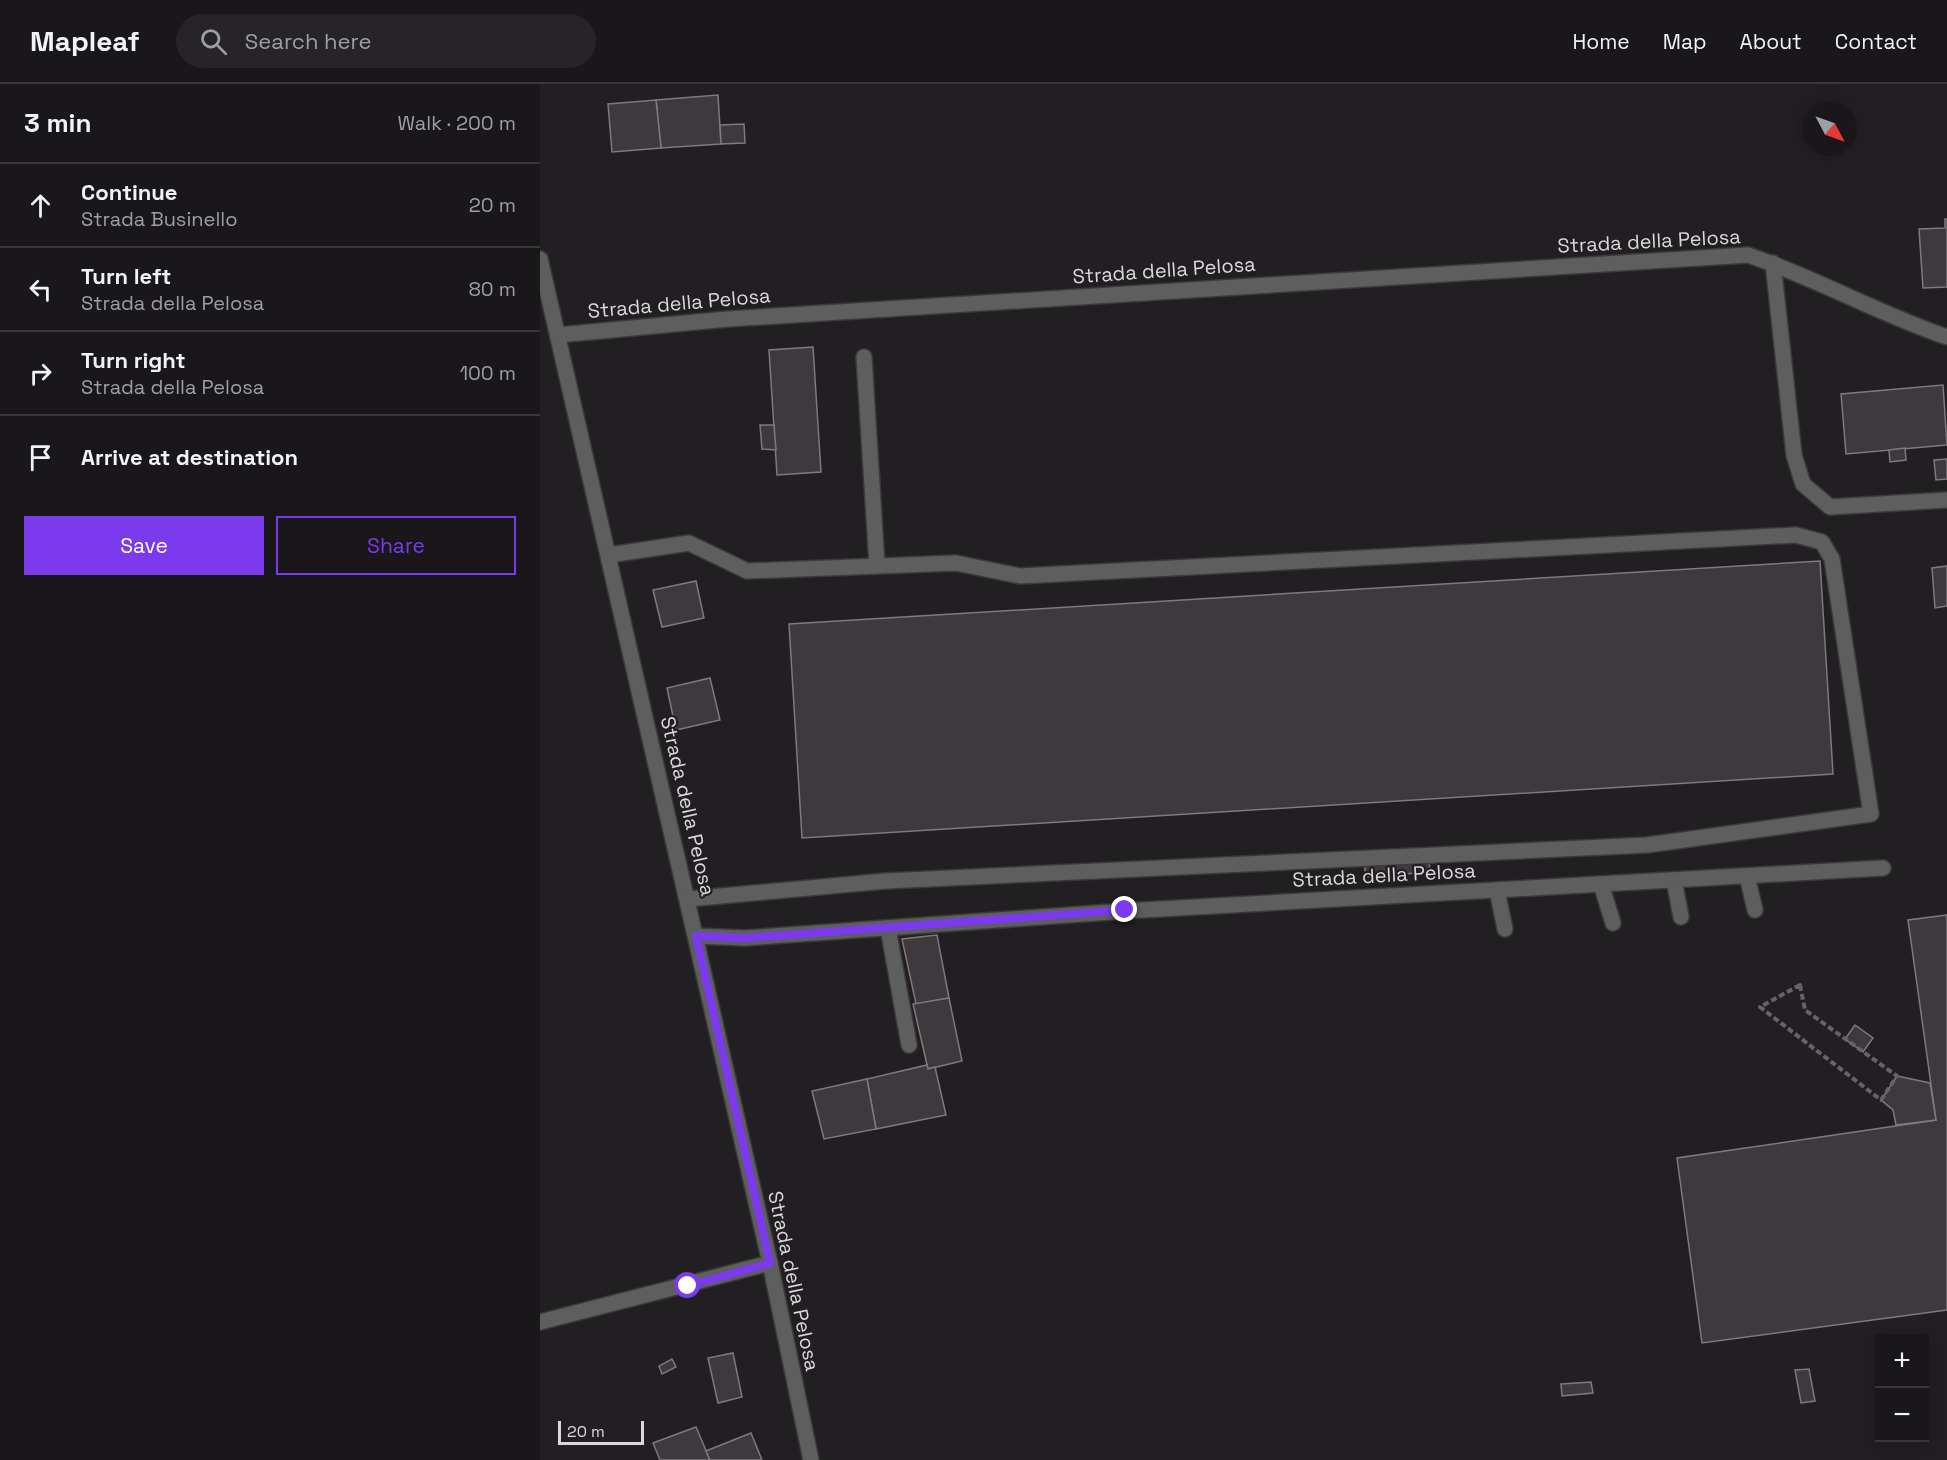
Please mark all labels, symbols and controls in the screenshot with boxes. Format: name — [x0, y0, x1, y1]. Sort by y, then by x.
search box — [176, 14, 596, 68]
text: Mapleaf — [30, 23, 140, 59]
icon: search — [197, 25, 230, 58]
text: Search here — [245, 27, 372, 55]
text: Home — [1572, 28, 1630, 55]
text: Map — [1663, 28, 1707, 55]
text: About — [1740, 28, 1802, 55]
text: Contact — [1835, 28, 1917, 55]
north arrow — [1803, 102, 1857, 156]
text: 3 min — [24, 106, 92, 140]
text: Walk · 200 m — [397, 110, 516, 136]
text: Continue — [81, 178, 177, 206]
icon: ahead — [24, 189, 57, 222]
text: 20 m — [469, 192, 516, 218]
text: Strada Businello — [81, 206, 238, 232]
street label: Strada della Pelosa — [1557, 223, 1741, 259]
street label: Strada della Pelosa — [1072, 251, 1256, 289]
text: Turn left — [81, 262, 171, 290]
icon: left — [24, 273, 57, 306]
text: 80 m — [468, 276, 516, 302]
street label: Strada della Pelosa — [587, 282, 771, 324]
text: Strada della Pelosa — [81, 290, 264, 316]
text: Turn right — [81, 346, 186, 374]
icon: right — [24, 357, 57, 390]
text: 100 m — [460, 360, 516, 386]
text: Strada della Pelosa — [81, 374, 264, 400]
icon: arrive — [24, 441, 57, 474]
text: Arrive at destination — [81, 443, 298, 471]
button: Save — [24, 516, 264, 575]
button: Share — [276, 516, 516, 575]
street label: Strada della Pelosa — [655, 714, 721, 898]
street label: Strada della Pelosa — [1292, 857, 1476, 893]
route end — [1111, 896, 1137, 922]
street label: Strada della Pelosa — [762, 1189, 826, 1373]
route start — [674, 1272, 700, 1298]
map controls — [1875, 1334, 1929, 1442]
button: + — [1875, 1334, 1929, 1388]
button: − — [1875, 1388, 1929, 1442]
scale bar — [558, 1418, 644, 1446]
text: 20 m — [567, 1421, 605, 1442]

